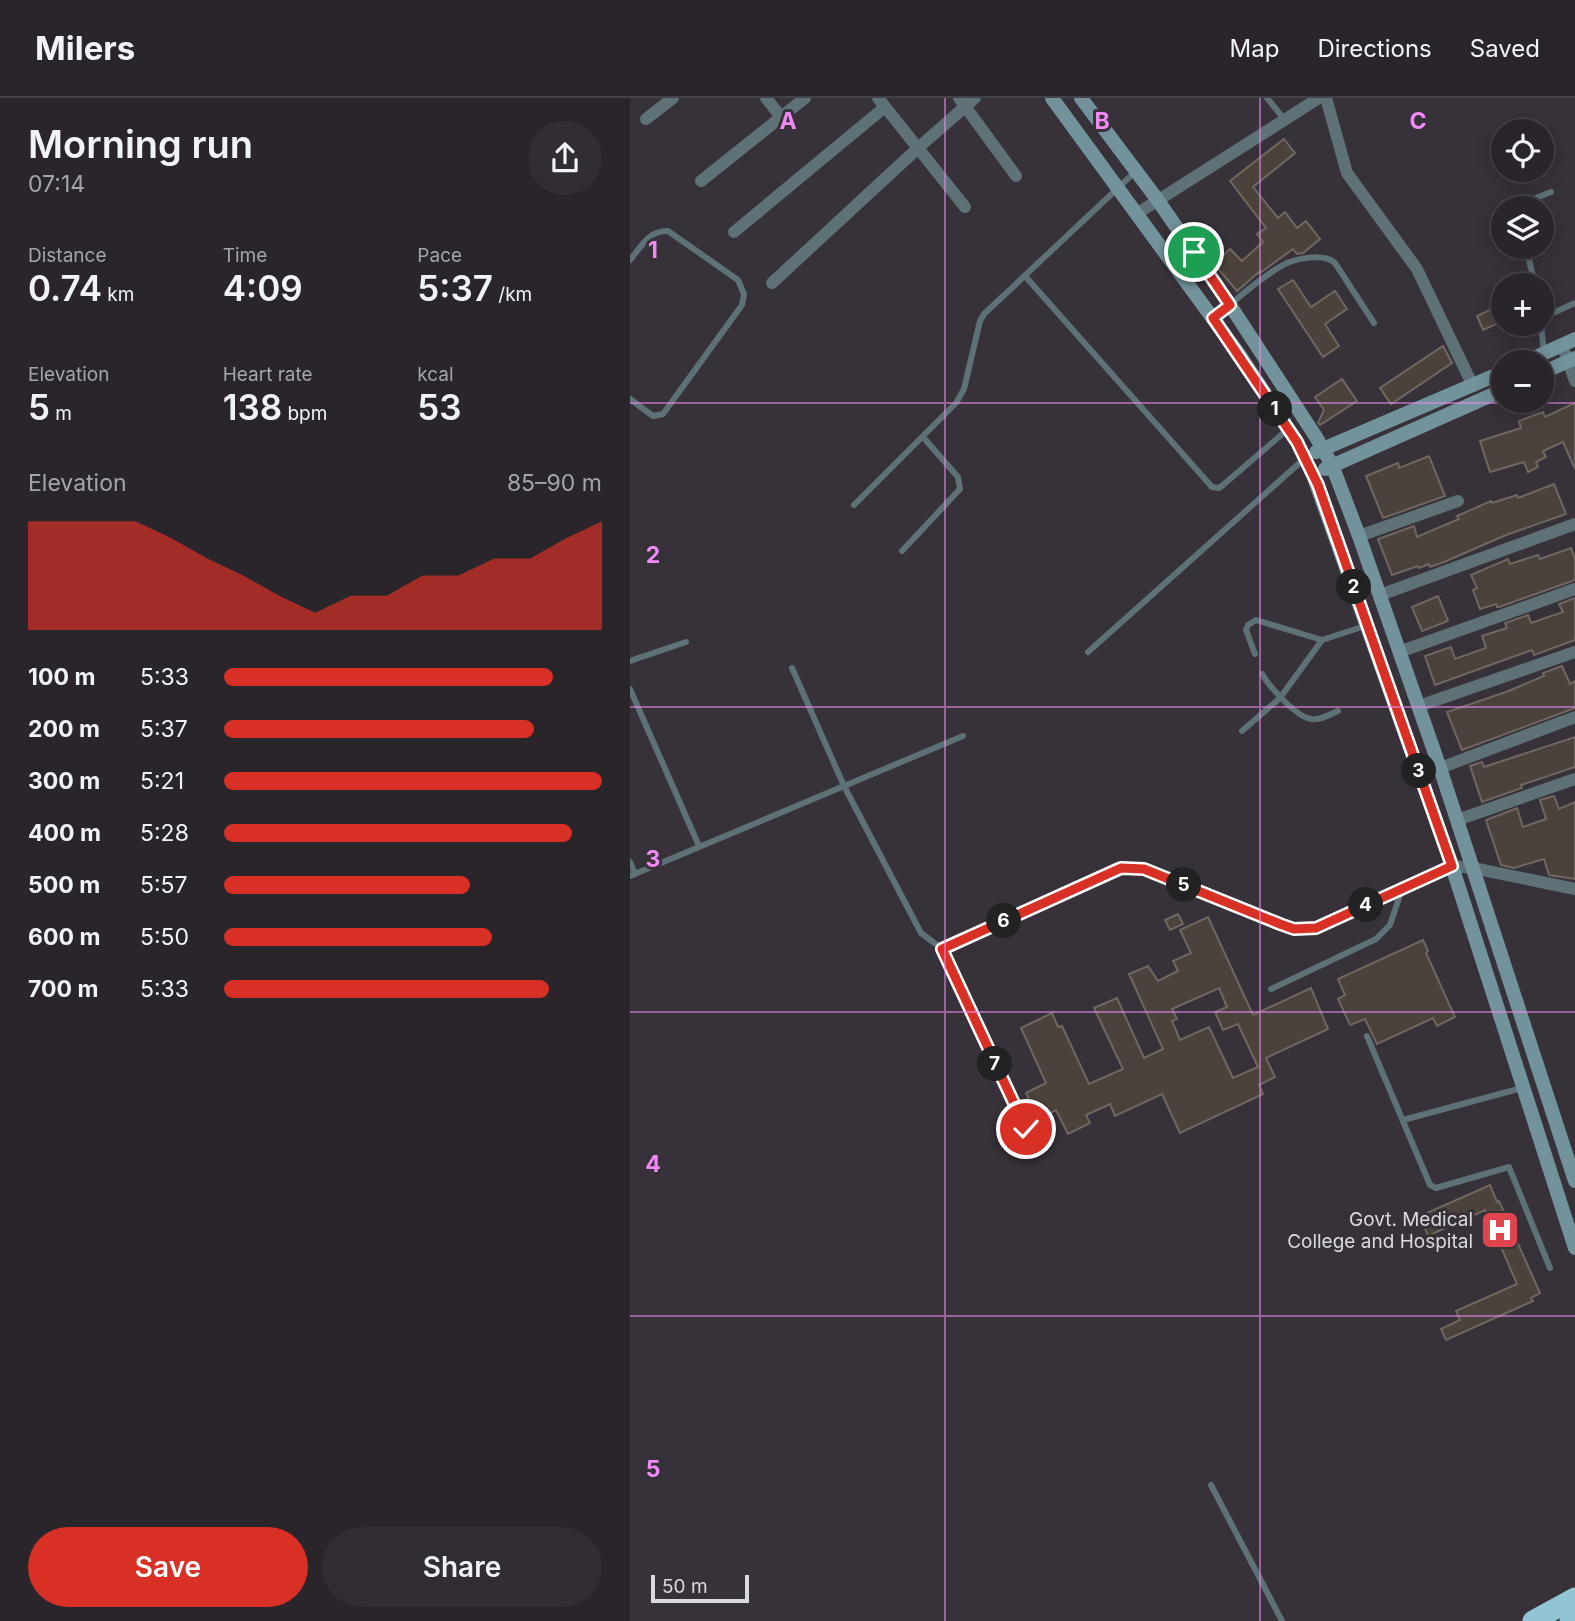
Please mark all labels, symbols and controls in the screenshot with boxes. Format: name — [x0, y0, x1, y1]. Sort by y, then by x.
text: Milers — [35, 28, 135, 68]
text: Map — [1230, 34, 1279, 63]
text: Directions — [1317, 34, 1432, 63]
text: Saved — [1470, 34, 1540, 63]
text: A — [779, 107, 797, 135]
text: B — [1094, 107, 1110, 135]
text: C — [1409, 107, 1427, 135]
map controls — [1491, 119, 1554, 413]
button: locate — [1491, 119, 1554, 182]
text: Morning run — [28, 121, 253, 167]
button: share — [528, 121, 602, 195]
text: 07:14 — [28, 170, 85, 198]
button: layers — [1491, 196, 1554, 259]
pin — [1164, 222, 1224, 282]
icon: arrive — [1175, 233, 1213, 271]
text: 1 — [648, 236, 658, 264]
text: Distance — [28, 244, 106, 267]
text: Time — [223, 244, 267, 267]
text: Pace — [417, 244, 462, 267]
text: 0.74 — [28, 267, 102, 309]
text: 4:09 — [223, 267, 303, 309]
text: 5:37 — [417, 267, 493, 309]
button: + — [1491, 273, 1554, 336]
text: km — [102, 283, 134, 306]
text: /km — [493, 283, 532, 306]
button: − — [1491, 350, 1554, 413]
text: Elevation — [28, 363, 109, 386]
text: Heart rate — [223, 363, 313, 386]
text: kcal — [417, 363, 454, 386]
text: 5 — [28, 386, 50, 428]
text: 138 — [223, 386, 282, 428]
text: 53 — [417, 386, 462, 428]
pin: 1 — [1258, 392, 1292, 426]
text: 1 — [1270, 397, 1279, 420]
text: m — [50, 402, 72, 425]
text: bpm — [282, 402, 327, 425]
text: Elevation — [28, 469, 127, 497]
text: 85–90 m — [507, 469, 602, 497]
text: 2 — [646, 541, 660, 569]
pin: 2 — [1336, 570, 1372, 604]
text: 2 — [1348, 575, 1359, 598]
text: 100 m — [28, 663, 95, 691]
text: 5:33 — [140, 663, 189, 691]
text: 200 m — [28, 715, 100, 743]
text: 5:37 — [140, 715, 188, 743]
pin: 3 — [1402, 754, 1436, 788]
text: 3 — [1412, 759, 1425, 782]
text: 300 m — [28, 767, 100, 795]
text: 5:21 — [140, 767, 184, 795]
text: 400 m — [28, 819, 101, 847]
text: 5:28 — [140, 819, 189, 847]
text: 3 — [646, 845, 660, 873]
pin: 5 — [1166, 868, 1202, 902]
text: 500 m — [28, 871, 100, 899]
text: 5:57 — [140, 871, 188, 899]
text: 5 — [1177, 873, 1190, 896]
pin: 4 — [1348, 888, 1384, 922]
text: 4 — [1359, 893, 1372, 916]
pin: 6 — [986, 904, 1022, 938]
text: 6 — [997, 909, 1010, 932]
text: 600 m — [28, 923, 100, 951]
text: 5:50 — [140, 923, 189, 951]
text: 700 m — [28, 975, 98, 1003]
text: 5:33 — [140, 975, 189, 1003]
pin: 7 — [978, 1046, 1012, 1082]
text: 7 — [989, 1052, 1000, 1075]
pin — [996, 1099, 1056, 1159]
icon: check — [1007, 1110, 1045, 1148]
text: 4 — [645, 1150, 661, 1178]
place label: Govt. Medical College and Hospital — [1287, 1208, 1473, 1253]
hospital icon: Govt. Medical College and Hospital — [1479, 1209, 1521, 1251]
text: 5 — [646, 1455, 660, 1483]
button: Save — [28, 1527, 308, 1607]
button: Share — [322, 1527, 602, 1607]
scale bar — [651, 1572, 749, 1604]
text: 50 m — [662, 1575, 708, 1598]

